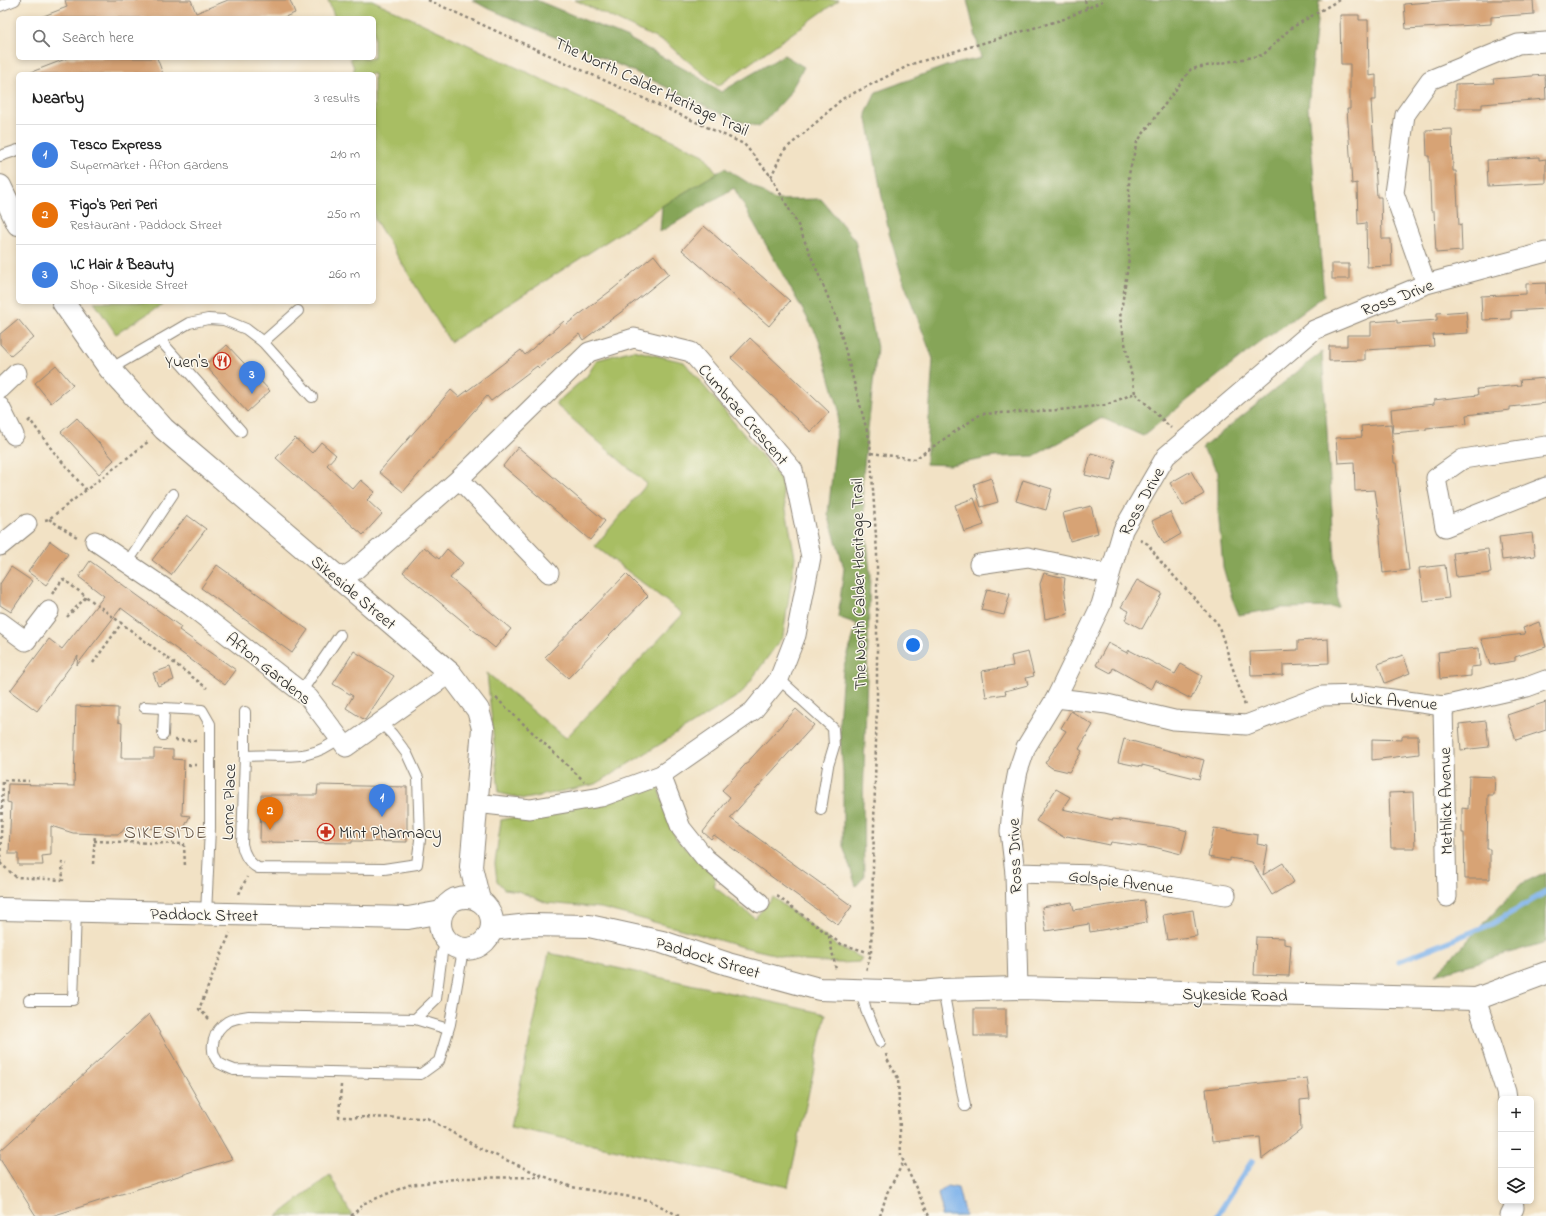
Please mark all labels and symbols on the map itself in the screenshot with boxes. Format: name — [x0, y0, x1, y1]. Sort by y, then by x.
street label: The North Calder Heritage Trail — [549, 31, 753, 145]
street label: Ross Drive — [1358, 273, 1438, 324]
place label: Yuen's — [165, 350, 209, 375]
restaurant icon: Yuen's — [212, 351, 232, 371]
street label: Cumbrae Crescent — [692, 359, 794, 472]
pin: 3 — [239, 361, 265, 394]
street label: Ross Drive — [1113, 462, 1172, 541]
street label: The North Calder Heritage Trail — [845, 478, 876, 690]
street label: Sikeside Street — [305, 550, 402, 637]
street label: Afton Gardens — [220, 627, 316, 712]
your location — [903, 635, 923, 655]
street label: Wick Avenue — [1349, 685, 1439, 718]
street label: Methlick Avenue — [1433, 747, 1460, 855]
street label: Lorne Place — [216, 763, 243, 841]
pin: 1 — [369, 784, 395, 817]
pin: 2 — [257, 797, 283, 830]
street label: Ross Drive — [1002, 818, 1029, 894]
district label: SIKESIDE — [124, 821, 208, 847]
place label: Mint Pharmacy — [339, 821, 441, 847]
pharmacy icon: Mint Pharmacy — [316, 822, 336, 842]
street label: Golspie Avenue — [1067, 864, 1175, 901]
street label: Paddock Street — [150, 902, 258, 929]
street label: Paddock Street — [652, 931, 763, 986]
street label: Sykeside Road — [1182, 982, 1288, 1010]

